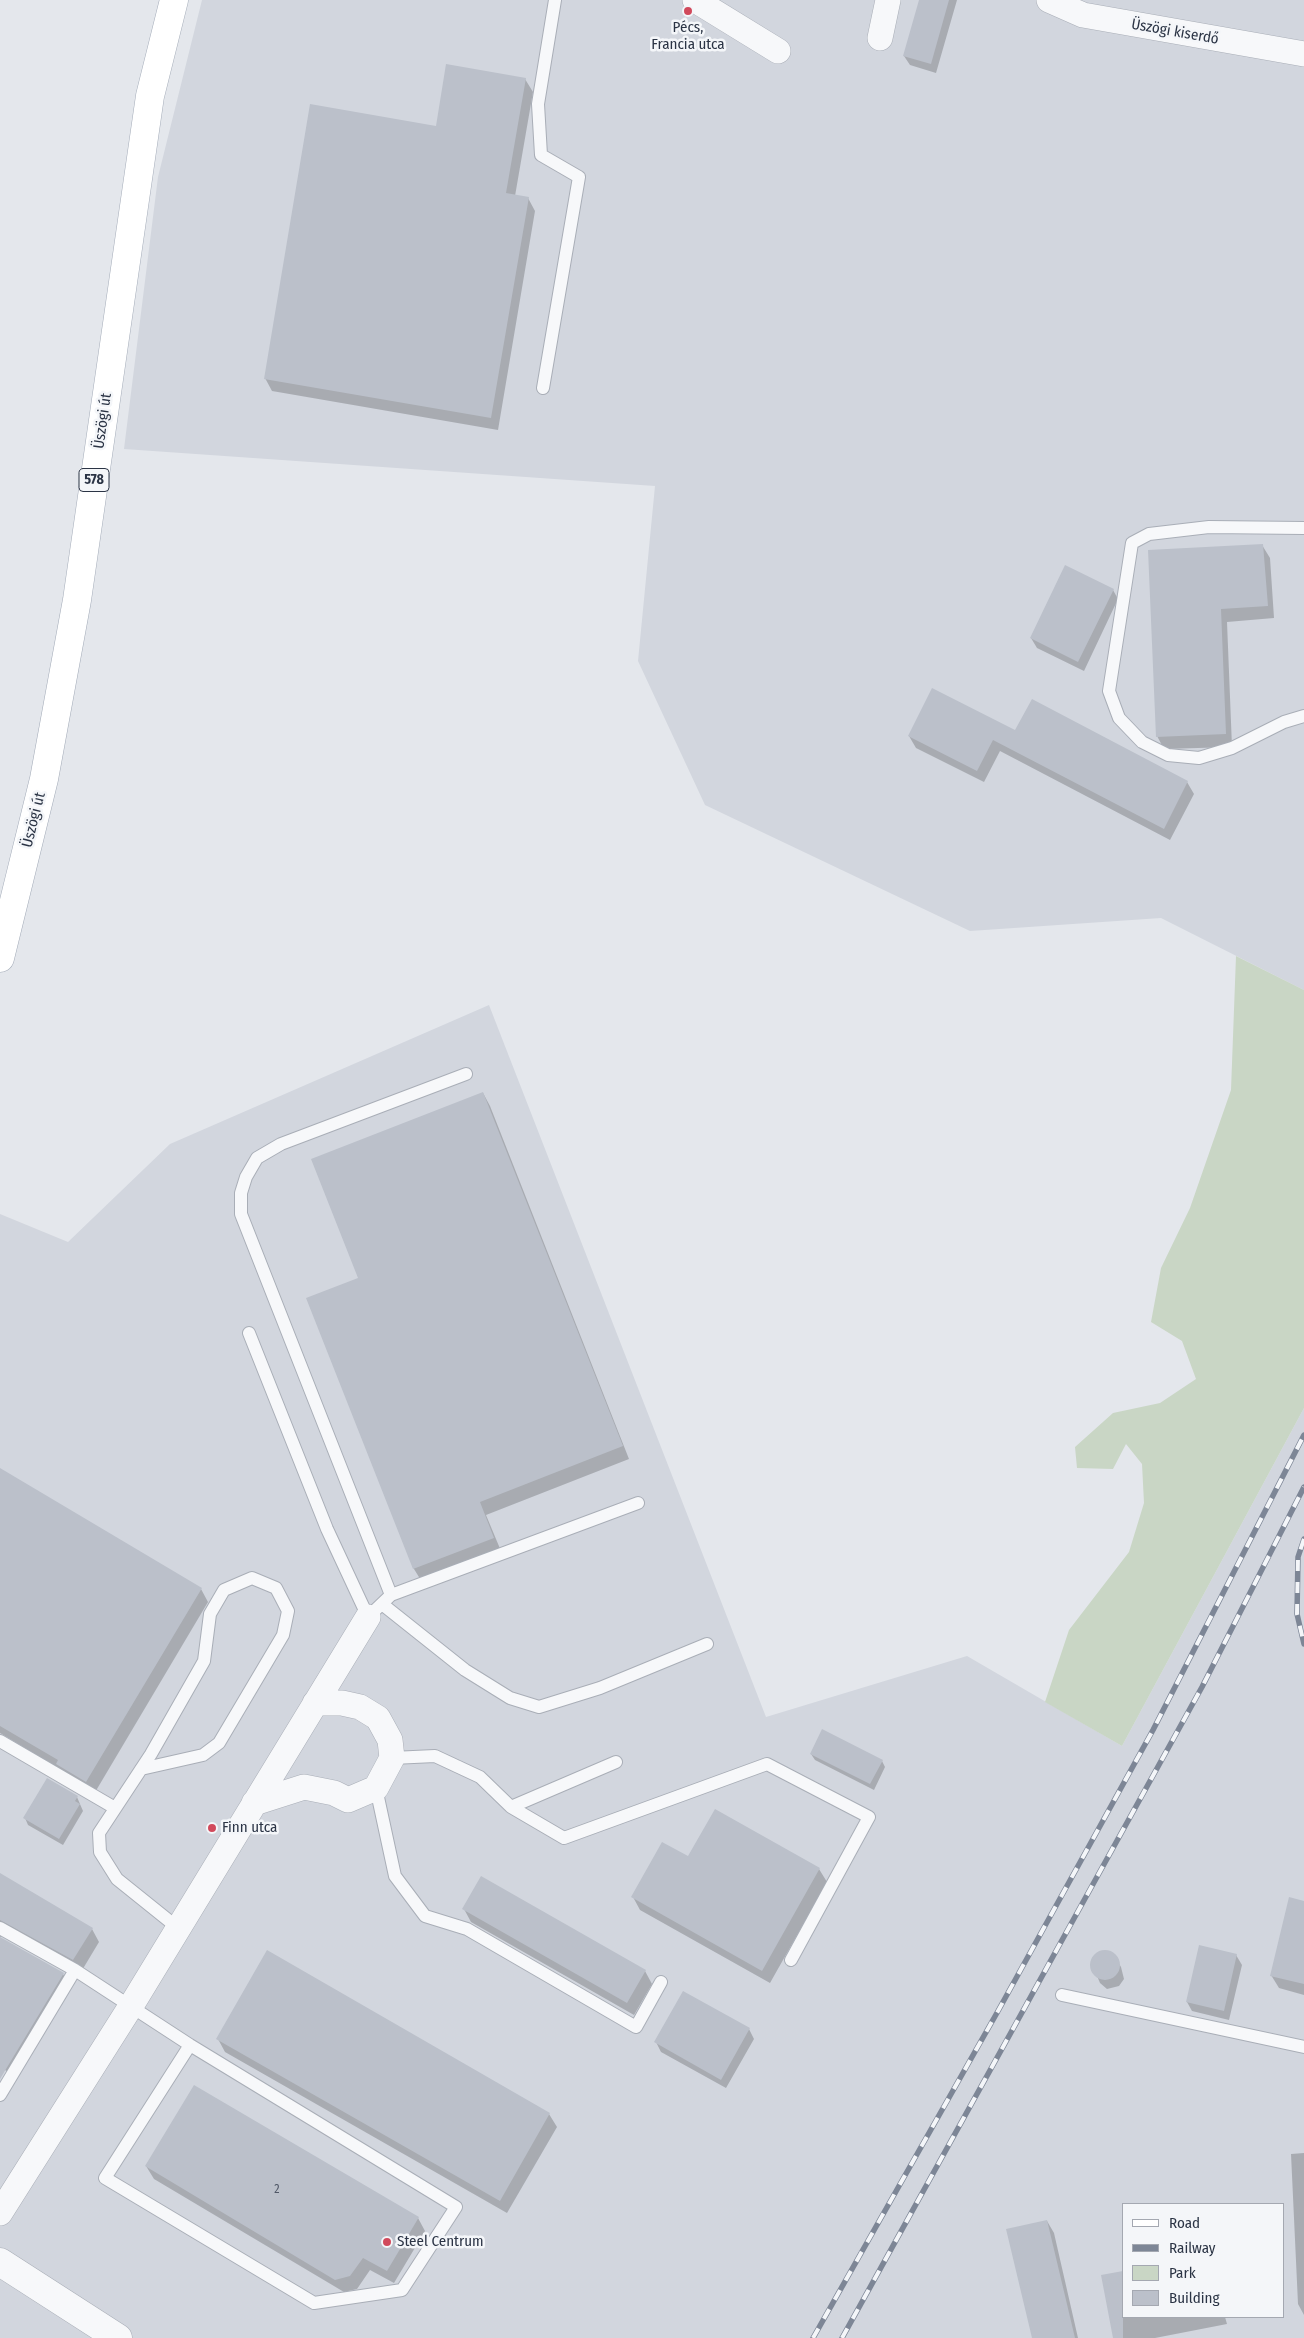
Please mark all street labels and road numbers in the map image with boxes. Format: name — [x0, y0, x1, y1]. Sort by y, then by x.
street label: Üszögi kiserdő — [1130, 15, 1220, 49]
street label: Üszögi út — [90, 392, 116, 450]
road number: 578 — [79, 468, 109, 492]
street label: Üszögi út — [18, 791, 50, 849]

